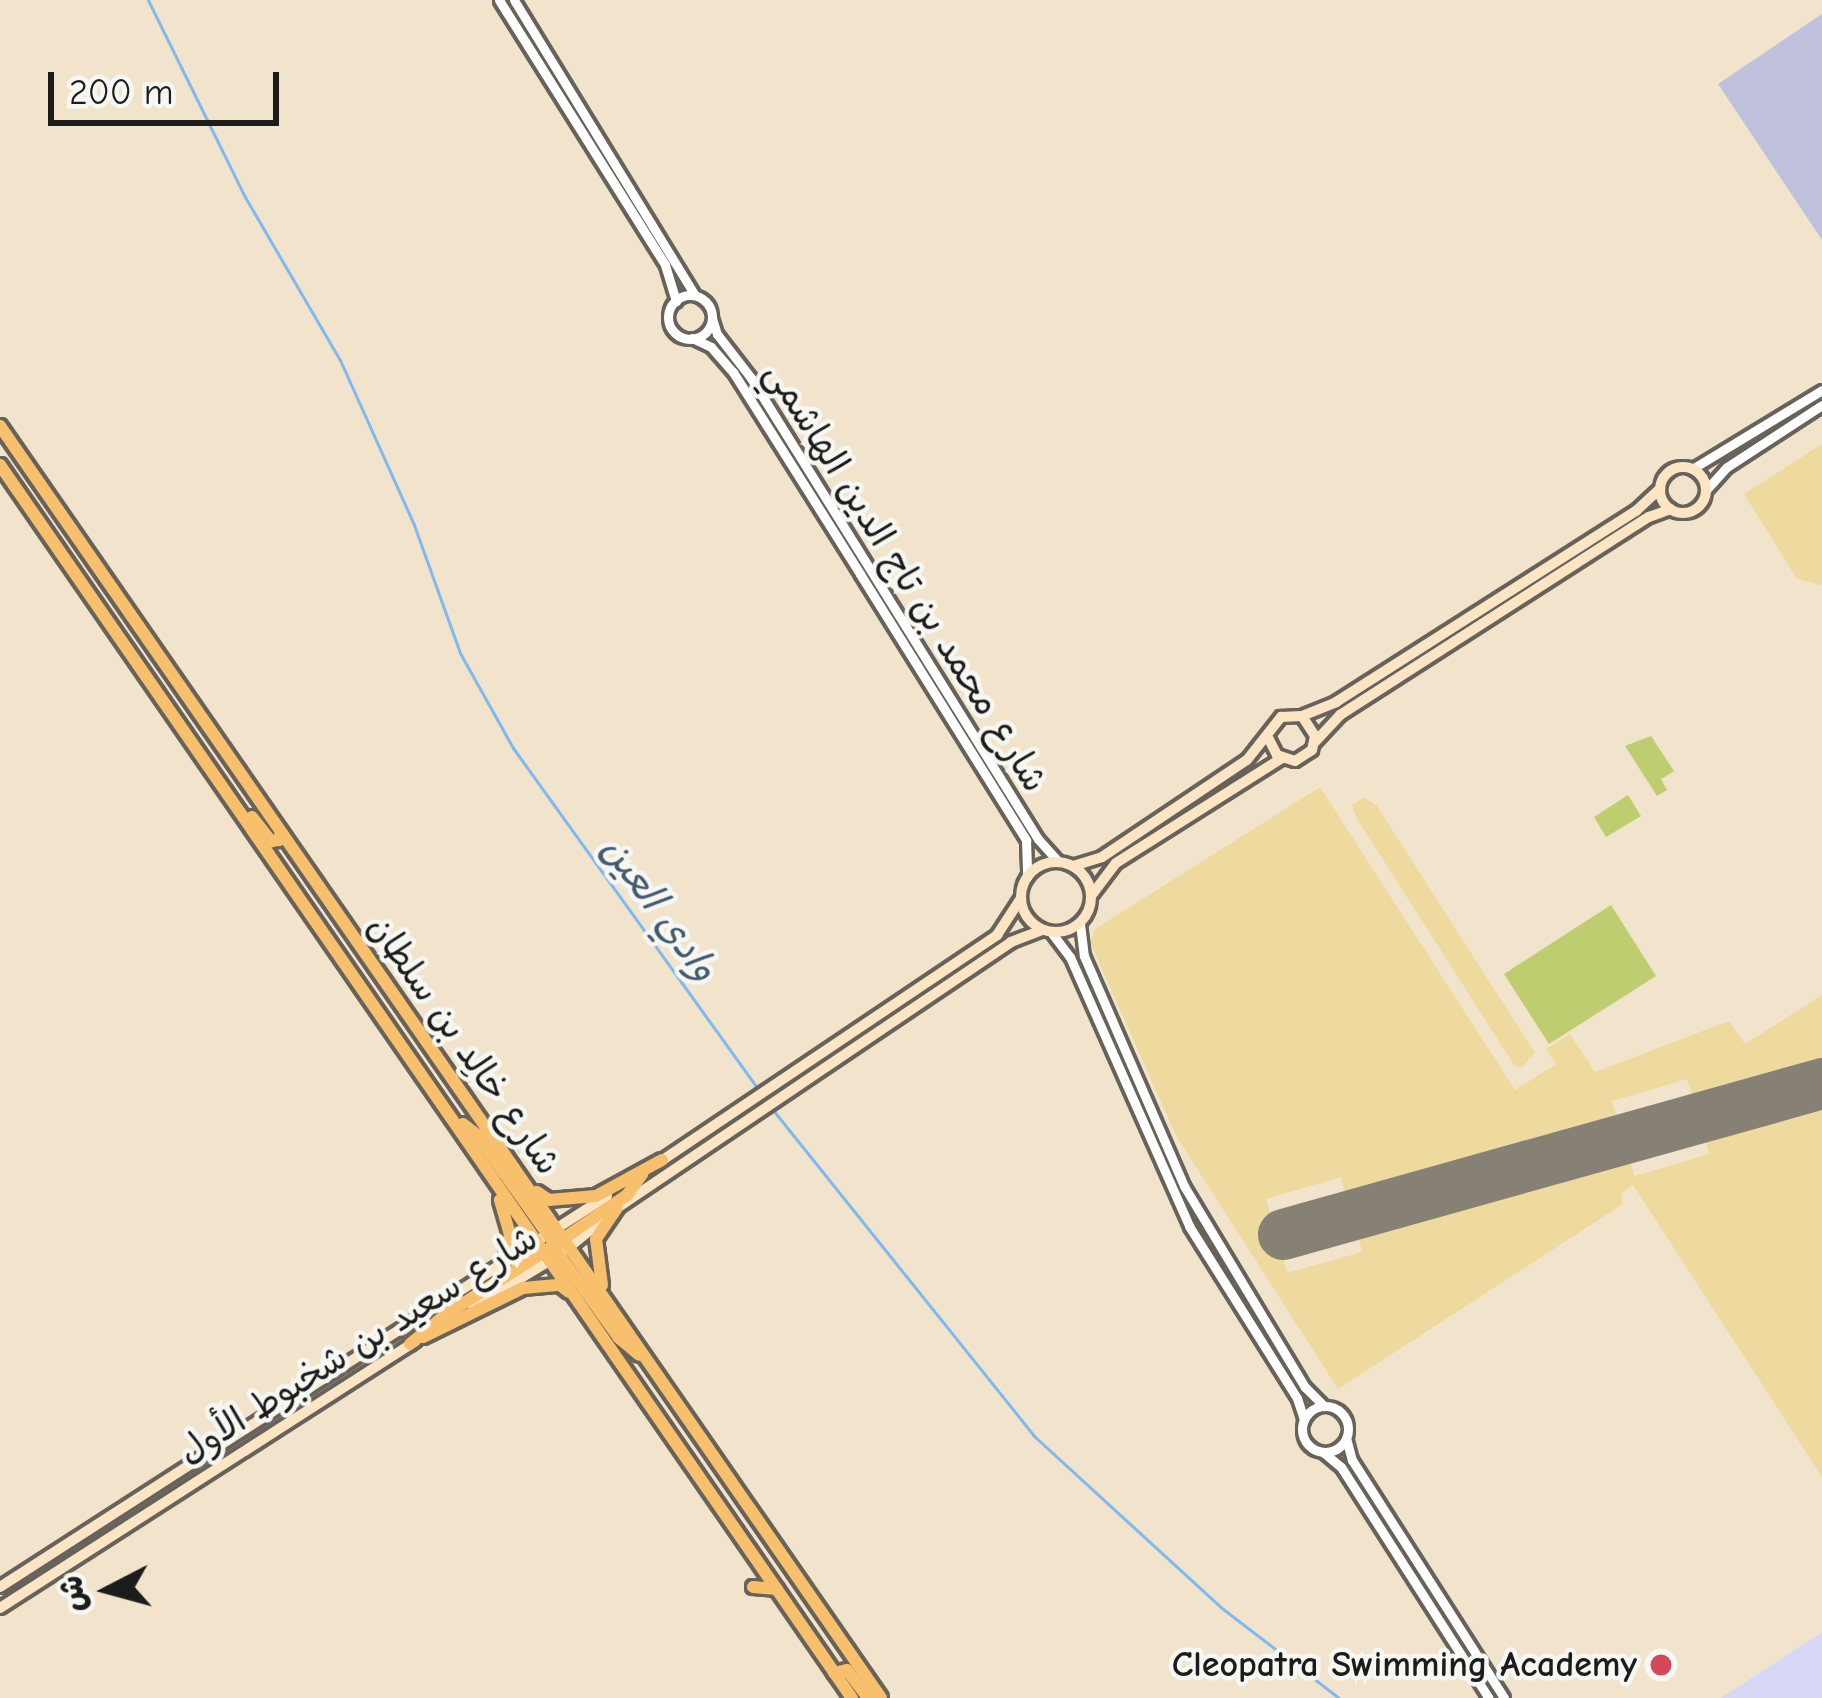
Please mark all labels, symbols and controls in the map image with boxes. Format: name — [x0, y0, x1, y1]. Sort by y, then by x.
scale bar — [54, 48, 285, 122]
text: 200 m — [69, 72, 173, 113]
street label: شارع محمد بن تاج الدين الهاشمي — [755, 354, 1057, 800]
water label: وادي العين — [591, 827, 727, 991]
street label: شارع خالِد بن سلطان — [358, 907, 570, 1183]
street label: شارع سعيد بن شخبوط الأول — [170, 1217, 546, 1473]
north arrow — [48, 1530, 168, 1650]
text: ش — [51, 1574, 93, 1614]
place label: Cleopatra Swimming Academy — [1172, 1643, 1637, 1687]
marker: Cleopatra Swimming Academy — [1648, 1652, 1674, 1678]

